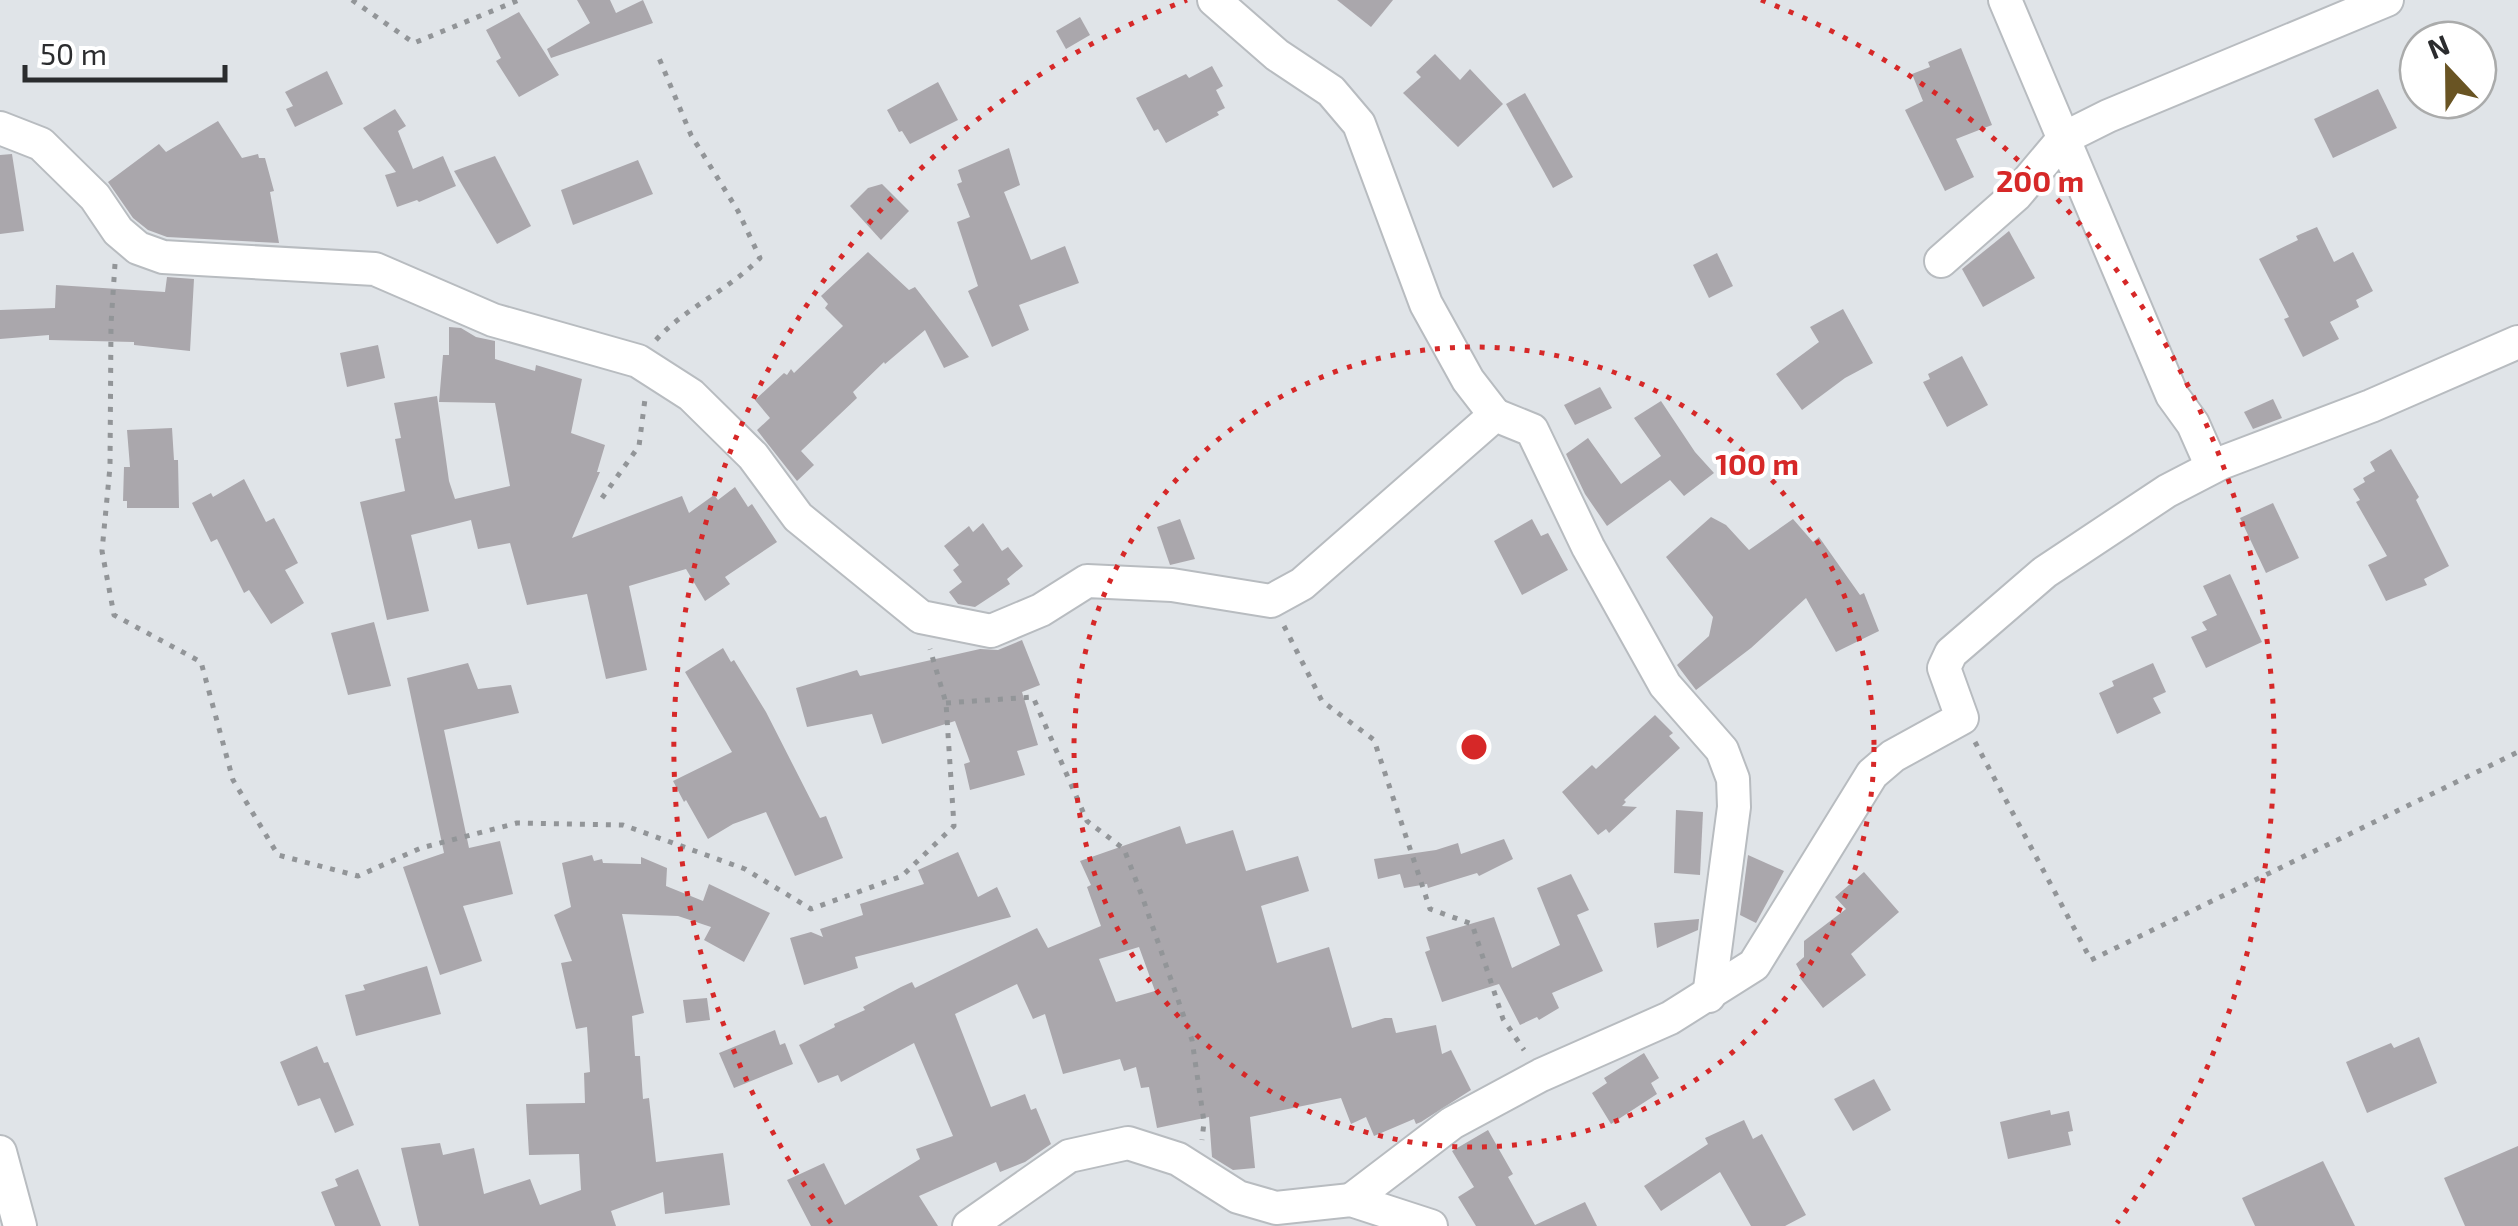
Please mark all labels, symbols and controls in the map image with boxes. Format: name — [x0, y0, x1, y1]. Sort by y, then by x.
scale bar — [25, 20, 225, 82]
north arrow — [2398, 20, 2498, 120]
text: N — [2423, 26, 2454, 65]
text: 50 m — [40, 35, 107, 71]
text: 200 m — [1996, 162, 2084, 198]
text: 100 m — [1715, 445, 1799, 481]
centre of rings — [1456, 729, 1492, 765]

